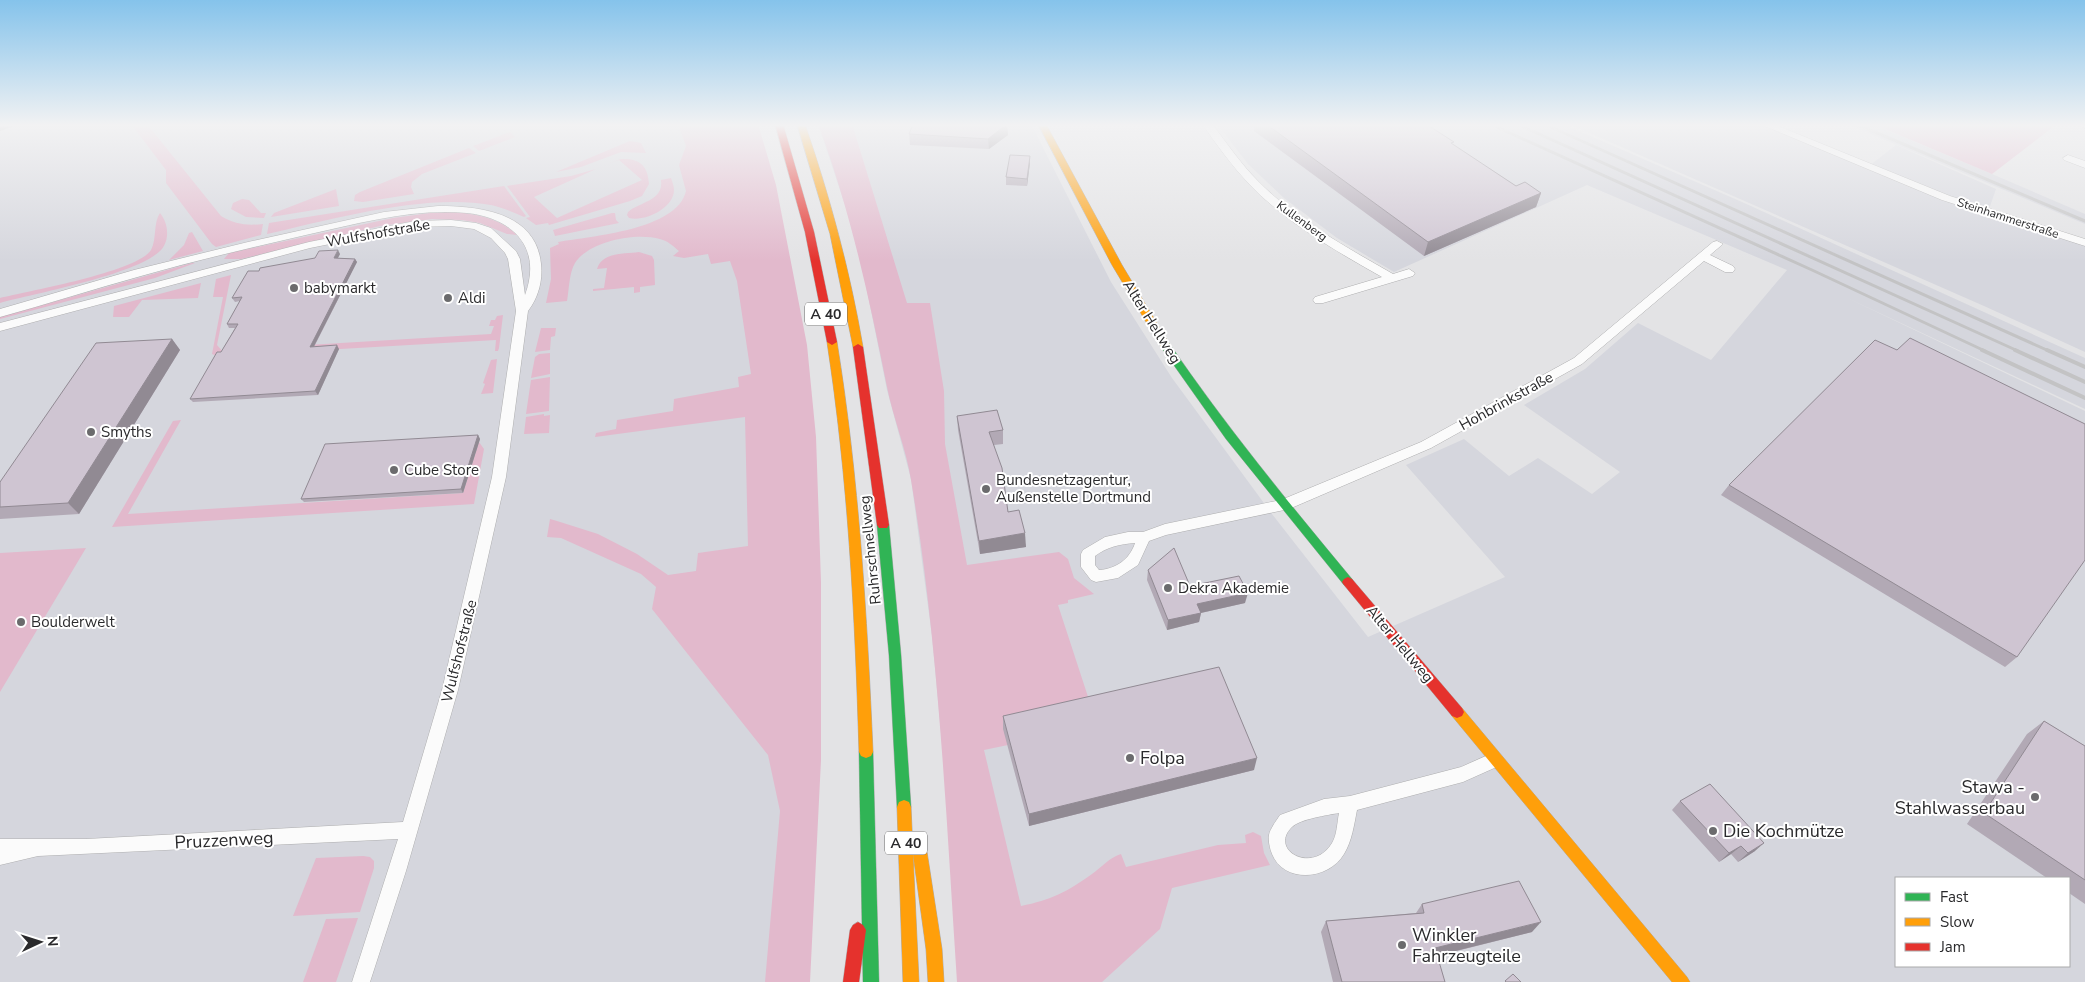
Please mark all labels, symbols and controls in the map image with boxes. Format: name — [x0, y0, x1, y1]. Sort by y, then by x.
street label: Steinhammerstraße — [1955, 194, 2061, 242]
street label: Kullenberg — [1273, 197, 1331, 245]
street label: Wulfshofstraße — [324, 214, 432, 252]
street label: Alter Hellweg — [1118, 276, 1186, 368]
place label: babymarkt — [304, 278, 377, 298]
marker: babymarkt — [288, 282, 300, 294]
place label: Aldi — [458, 288, 486, 308]
marker: Aldi — [442, 292, 454, 304]
road number: A 40 — [805, 302, 847, 326]
street label: Hohbrinkstraße — [1455, 367, 1557, 435]
place label: Smyths — [101, 422, 152, 442]
marker: Smyths — [85, 426, 97, 438]
place label: Cube Store — [404, 460, 479, 480]
marker: Cube Store — [388, 464, 400, 476]
place label: Bundesnetzagentur, Außenstelle Dortmund — [996, 470, 1151, 507]
marker: Bundesnetzagentur, Außenstelle Dortmund — [980, 483, 992, 495]
street label: Ruhrschnellweg — [854, 495, 886, 605]
place label: Dekra Akademie — [1178, 578, 1289, 598]
marker: Dekra Akademie — [1162, 582, 1174, 594]
street label: Wulfshofstraße — [437, 598, 481, 704]
street label: Alter Hellweg — [1362, 601, 1438, 687]
place label: Boulderwelt — [31, 612, 116, 632]
marker: Boulderwelt — [15, 616, 27, 628]
place label: Folpa — [1140, 746, 1185, 770]
marker: Folpa — [1124, 752, 1136, 764]
place label: Stawa - Stahlwasserbau — [1895, 775, 2025, 820]
marker: Stawa - Stahlwasserbau — [2029, 791, 2041, 803]
place label: Die Kochmütze — [1723, 819, 1844, 843]
street label: Pruzzenweg — [174, 825, 274, 855]
marker: Die Kochmütze — [1707, 825, 1719, 837]
road number: A 40 — [885, 831, 927, 854]
legend — [1895, 877, 2070, 967]
text: Fast — [1940, 887, 1969, 907]
text: Slow — [1940, 912, 1975, 932]
north arrow — [15, 917, 65, 967]
place label: Winkler Fahrzeugteile — [1412, 923, 1521, 968]
text: N — [43, 935, 62, 947]
text: Jam — [1939, 937, 1966, 957]
marker: Winkler Fahrzeugteile — [1396, 939, 1408, 951]

